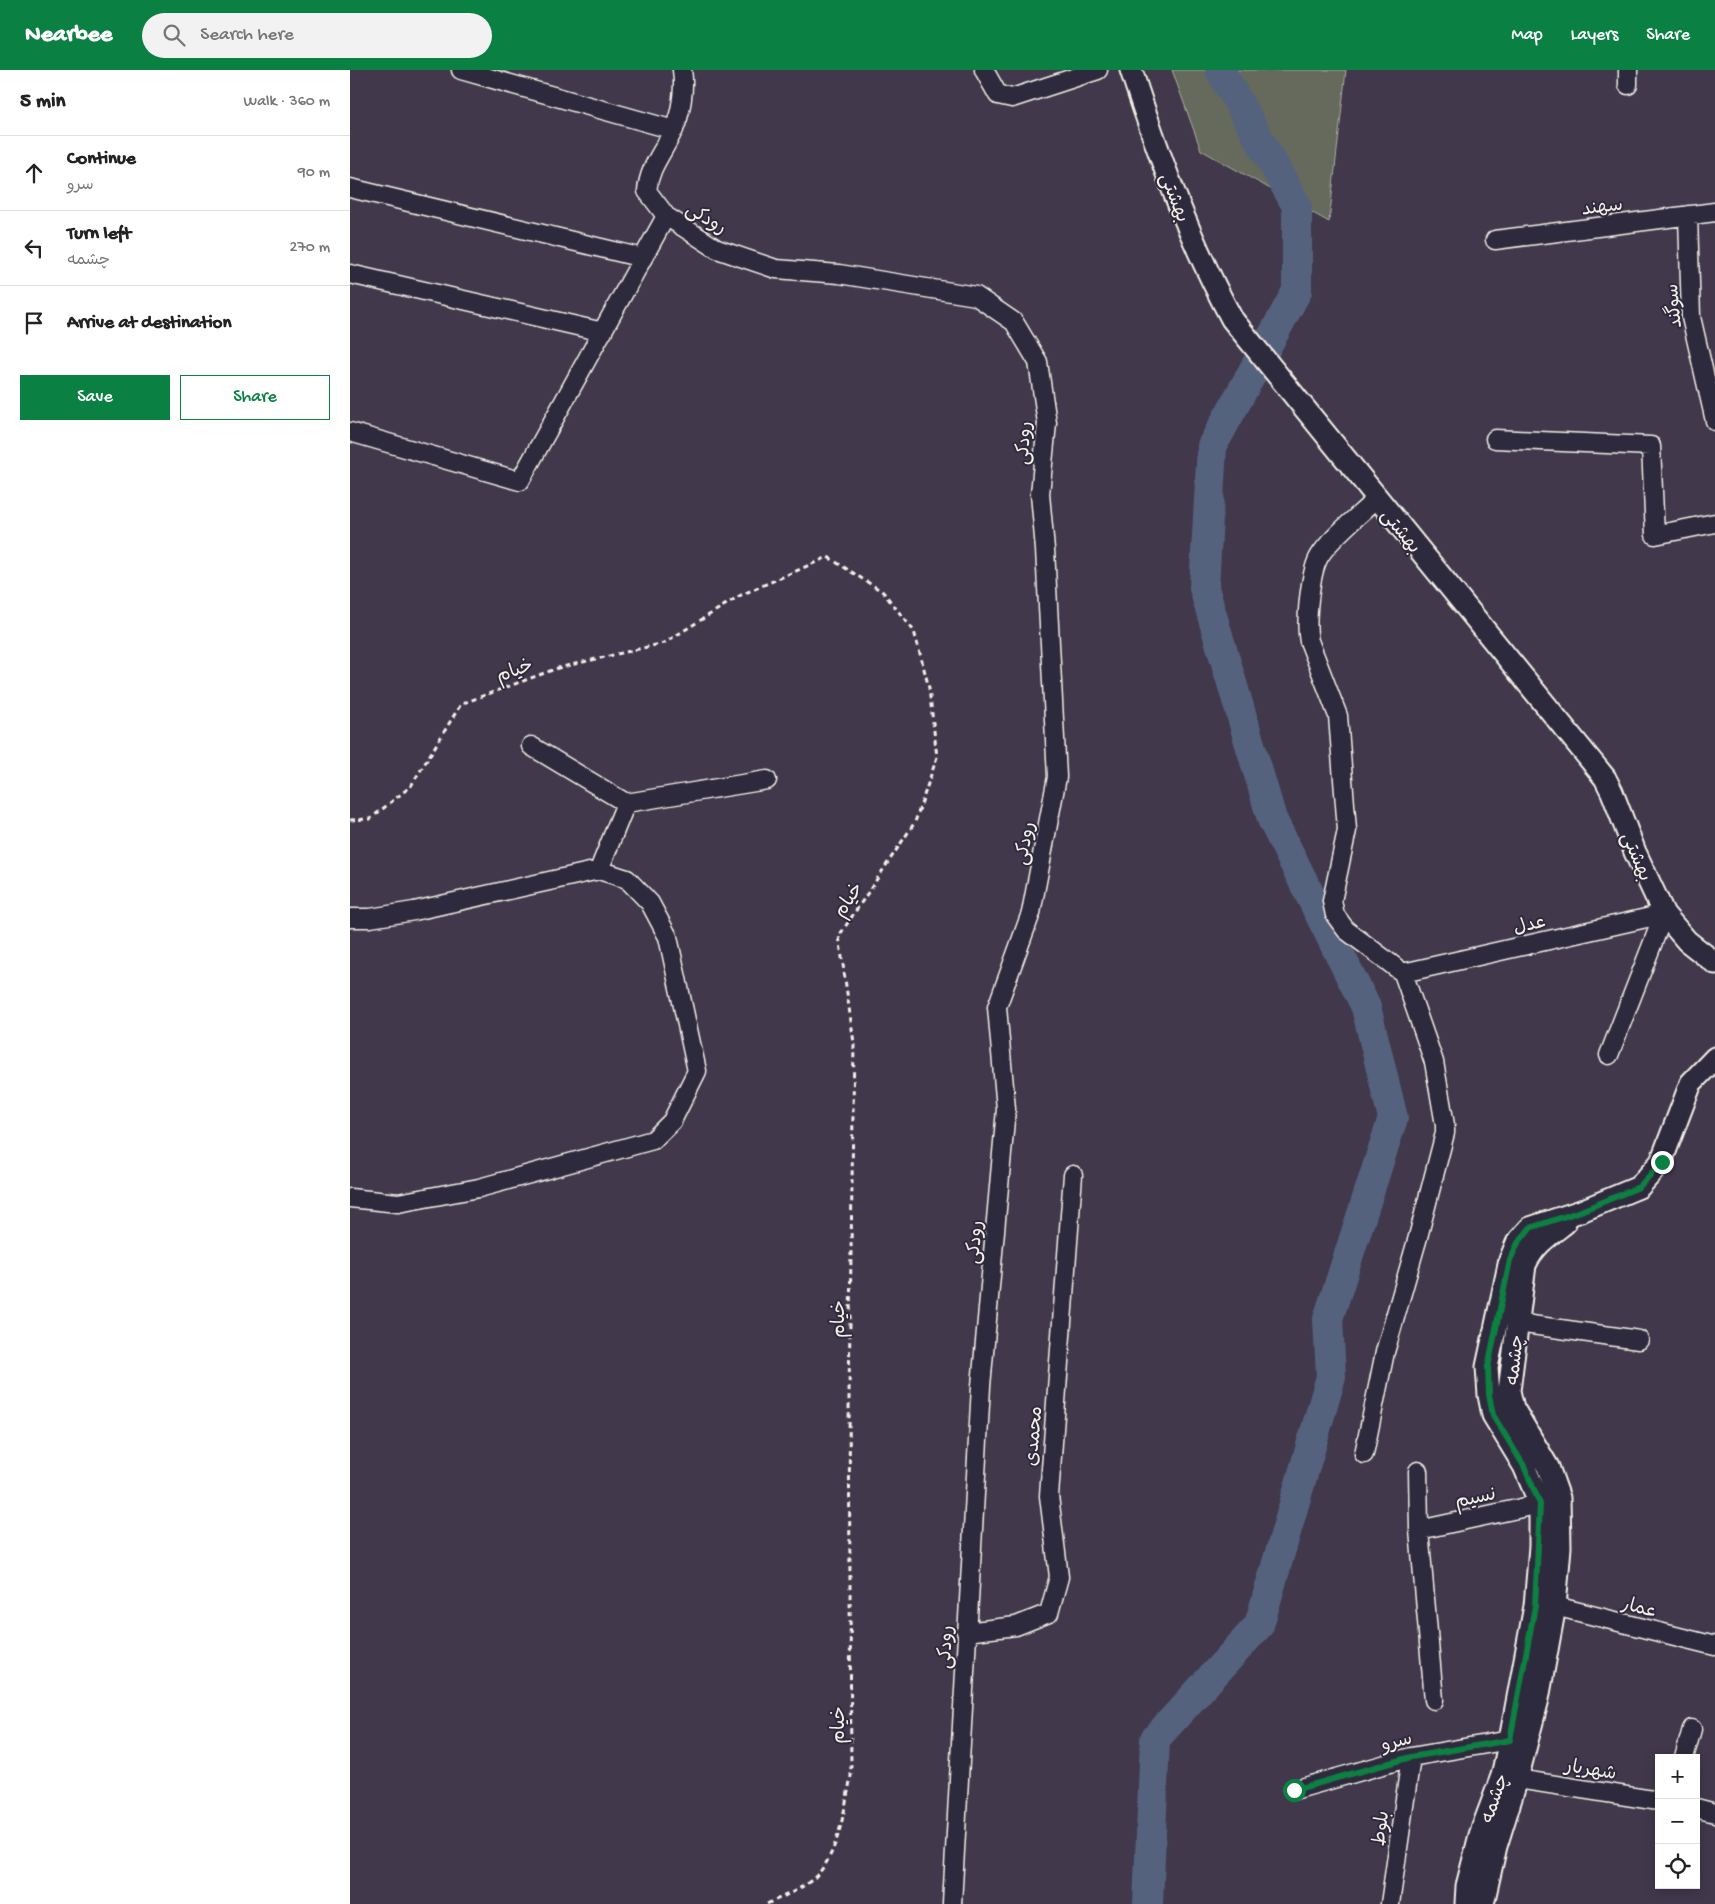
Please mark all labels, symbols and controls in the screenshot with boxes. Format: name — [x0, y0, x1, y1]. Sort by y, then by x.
search box — [142, 13, 492, 58]
text: Nearbee — [25, 21, 112, 50]
icon: search — [160, 21, 188, 49]
text: Search here — [200, 24, 294, 47]
text: Map — [1511, 25, 1543, 46]
text: Layers — [1571, 25, 1618, 46]
text: Share — [1646, 25, 1690, 46]
text: 5 min — [20, 90, 65, 115]
text: Walk · 360 m — [244, 93, 330, 112]
text: Continue — [67, 148, 136, 171]
icon: ahead — [20, 159, 48, 187]
text: 90 m — [298, 164, 330, 183]
street label: بهشتی — [1153, 170, 1193, 226]
text: سرو — [67, 177, 94, 196]
street label: سهند — [1581, 195, 1624, 222]
street label: رودکی — [681, 199, 730, 241]
text: Turn left — [67, 223, 131, 246]
icon: left — [20, 234, 48, 262]
text: 270 m — [290, 239, 330, 258]
text: چشمه — [67, 252, 110, 271]
street label: سوگند — [1660, 283, 1689, 329]
icon: arrive — [20, 309, 48, 337]
text: Arrive at destination — [67, 312, 231, 335]
button: Save — [20, 375, 170, 420]
button: Share — [180, 375, 330, 420]
street label: رودکی — [1012, 421, 1038, 466]
street label: بهشتی — [1374, 505, 1424, 559]
street label: خیام — [494, 655, 537, 690]
street label: رودکی — [1011, 820, 1042, 867]
street label: بهشتی — [1614, 829, 1655, 885]
street label: خیام — [830, 879, 870, 923]
street label: عدل — [1511, 912, 1548, 941]
route end — [1651, 1151, 1674, 1174]
street label: رودکی — [963, 1219, 990, 1265]
street label: خیام — [829, 1300, 852, 1338]
street label: چشمه — [1502, 1334, 1531, 1387]
street label: محمدی — [1021, 1405, 1050, 1467]
street label: نسیم — [1453, 1484, 1498, 1515]
street label: عمار — [1618, 1594, 1660, 1625]
street label: رودکی — [935, 1625, 960, 1670]
street label: خیام — [829, 1706, 852, 1744]
street label: سرو — [1378, 1728, 1415, 1759]
map controls — [1655, 1754, 1700, 1889]
button: + — [1655, 1754, 1700, 1799]
street label: شهریار — [1561, 1756, 1618, 1787]
street label: چشمه — [1477, 1771, 1515, 1827]
route start — [1283, 1779, 1306, 1802]
button: − — [1655, 1799, 1700, 1844]
street label: بلوط — [1369, 1809, 1396, 1848]
button: locate — [1655, 1844, 1700, 1889]

